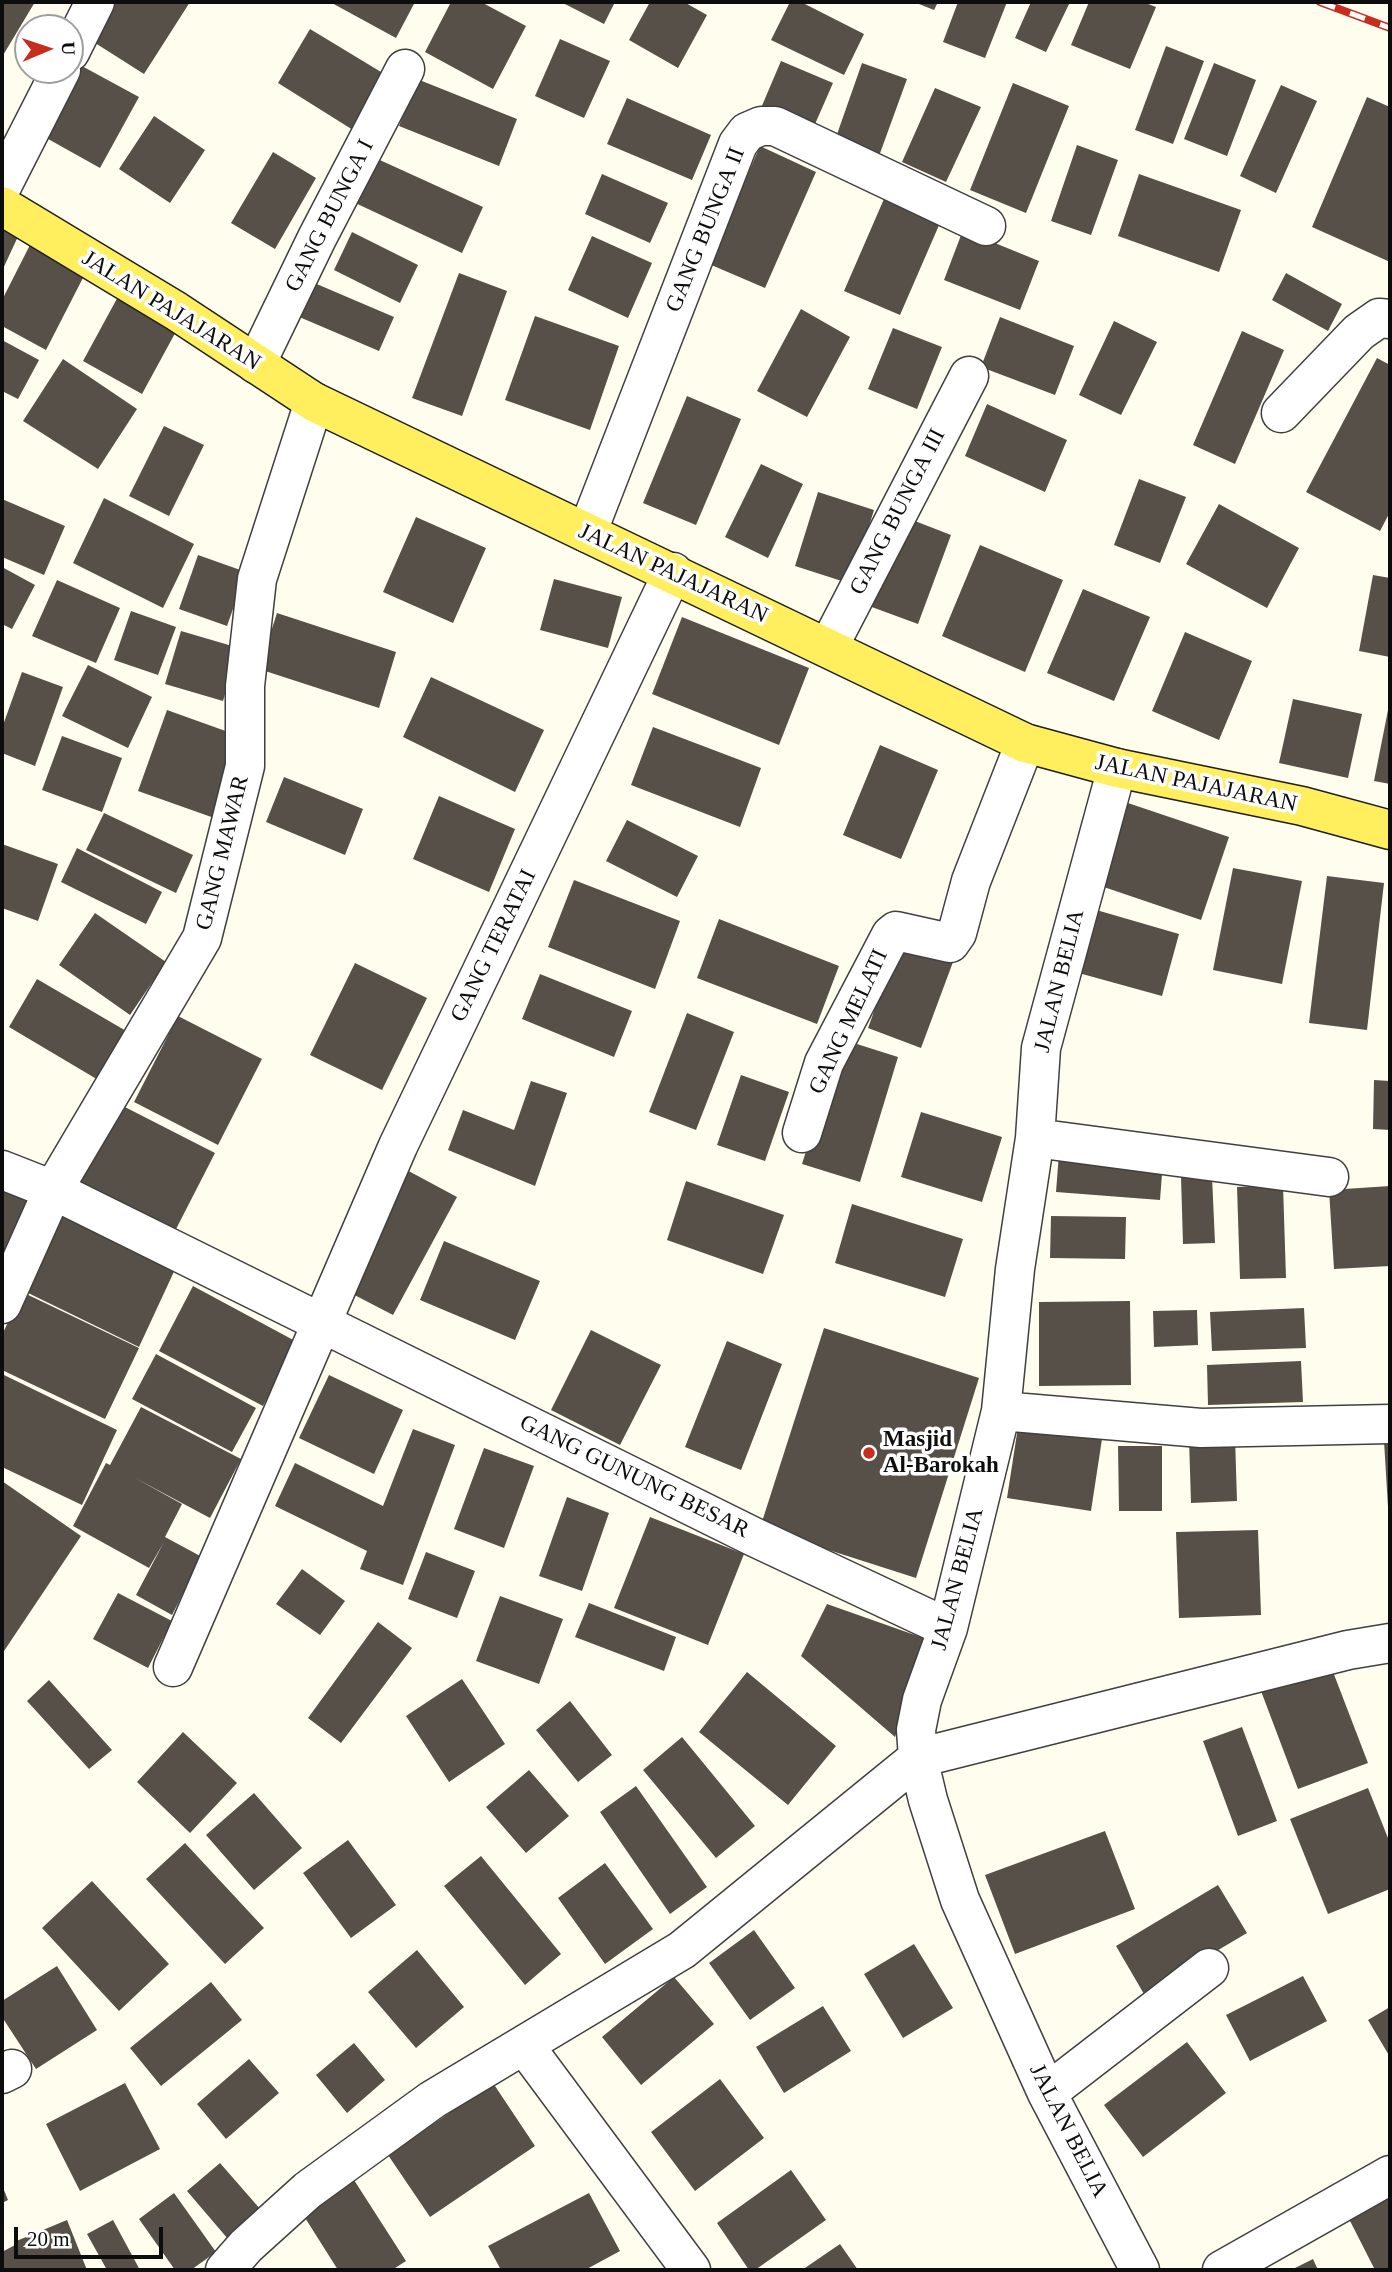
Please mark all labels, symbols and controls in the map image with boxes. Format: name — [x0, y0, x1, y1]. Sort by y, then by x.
north arrow — [14, 14, 84, 84]
text: U — [58, 41, 79, 56]
street label: GANG BUNGA I — [280, 135, 380, 297]
street label: GANG BUNGA II — [660, 144, 752, 316]
street label: JALAN PAJAJARAN — [77, 245, 265, 377]
street label: GANG BUNGA III — [844, 424, 952, 600]
street label: JALAN PAJAJARAN — [574, 518, 772, 630]
street label: JALAN PAJAJARAN — [1093, 749, 1299, 819]
street label: GANG MAWAR — [190, 773, 256, 933]
street label: GANG TERATAI — [445, 865, 543, 1027]
street label: JALAN BELIA — [1029, 907, 1091, 1055]
street label: GANG MELATI — [803, 945, 895, 1099]
street label: GANG GUNUNG BESAR — [515, 1409, 753, 1545]
place label: Masjid Al-Barokah — [883, 1426, 999, 1480]
marker: Masjid Al-Barokah — [861, 1445, 877, 1461]
street label: JALAN BELIA — [926, 1505, 990, 1653]
street label: JALAN BELIA — [1022, 2060, 1114, 2202]
scale bar — [18, 2212, 166, 2256]
text: 20 m — [27, 2227, 70, 2251]

